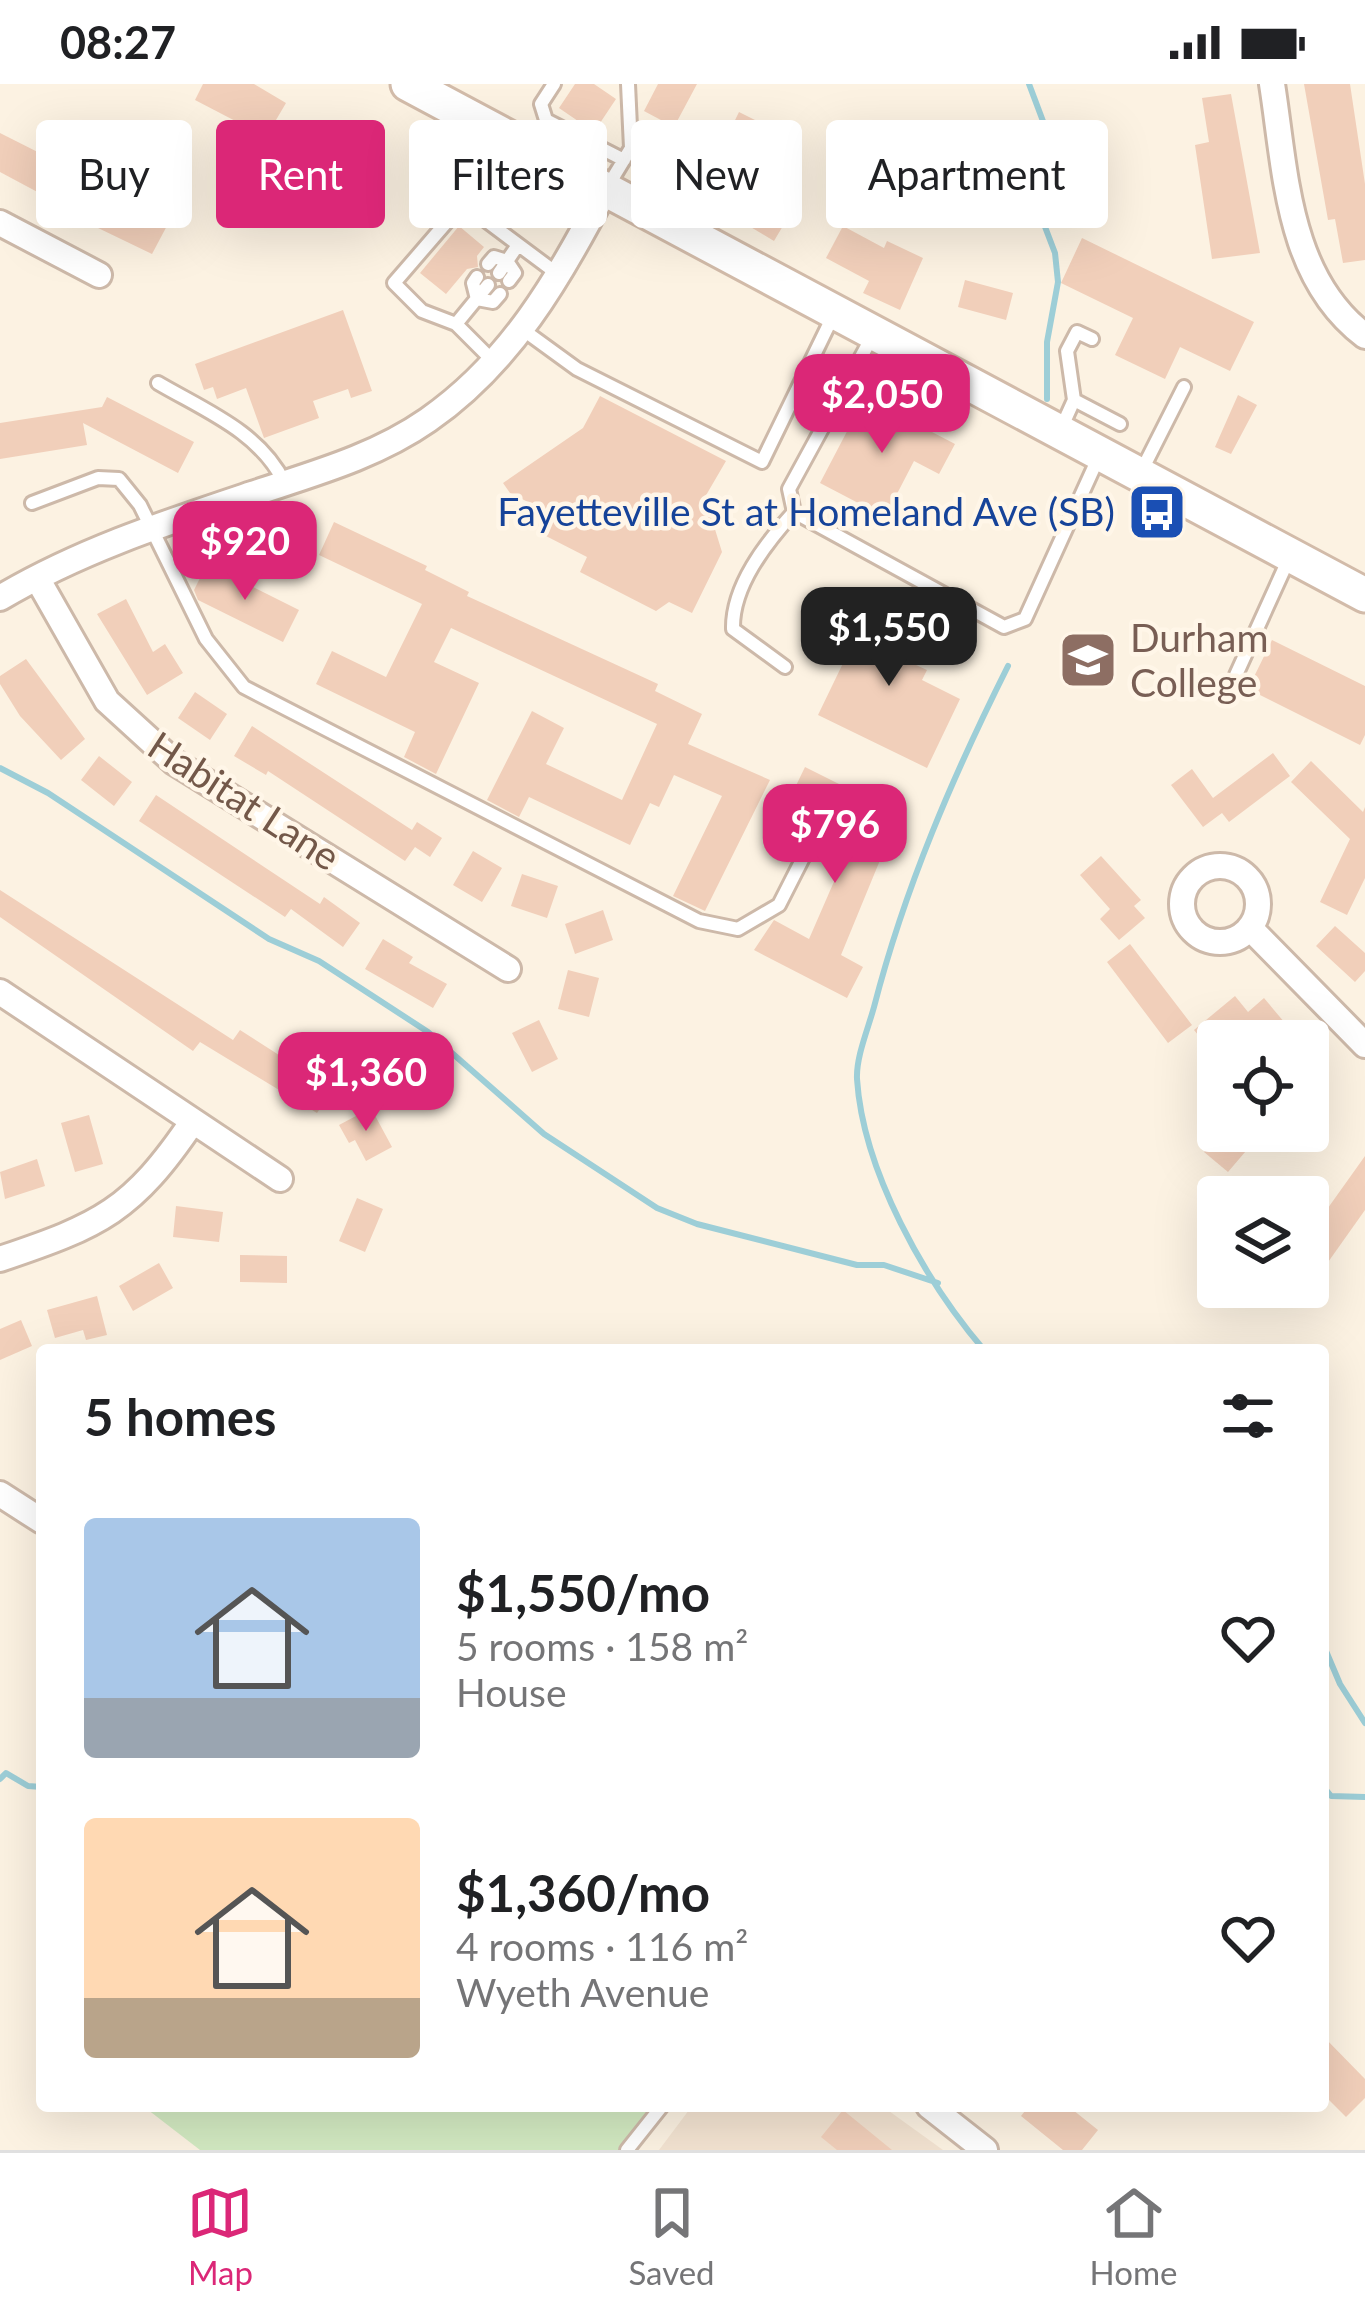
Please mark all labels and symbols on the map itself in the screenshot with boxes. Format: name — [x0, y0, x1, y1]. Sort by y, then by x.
pin: $2,050 — [784, 354, 980, 456]
bus stop icon: Fayetteville St at Homeland Ave (SB) — [1126, 481, 1188, 543]
place label: Fayetteville St at Homeland Ave (SB) — [497, 488, 1115, 534]
pin: $920 — [174, 501, 316, 603]
pin: $1,550 — [791, 587, 987, 689]
place label: Durham College — [1130, 614, 1269, 705]
school or university icon: Durham College — [1057, 629, 1119, 691]
street label: Habitat Lane — [140, 721, 349, 879]
pin: $796 — [764, 784, 906, 886]
pin: $1,360 — [268, 1032, 464, 1134]

